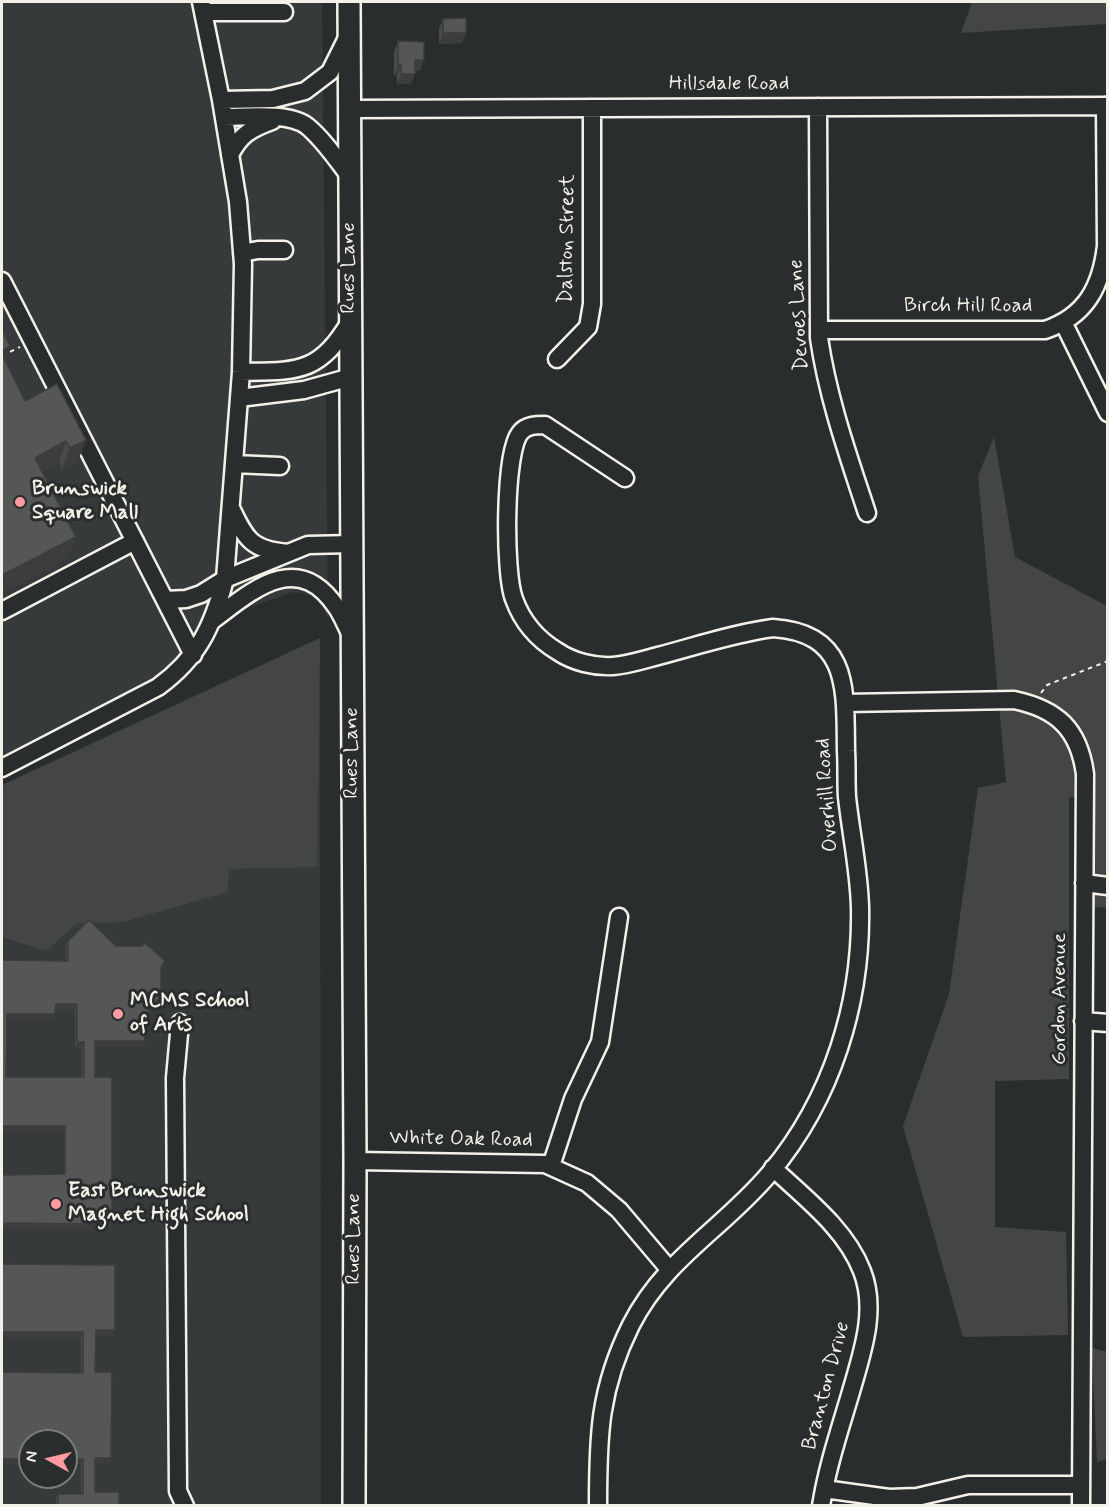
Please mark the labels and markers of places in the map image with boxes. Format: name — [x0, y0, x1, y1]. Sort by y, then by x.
place label: Brunswick Square Mall — [32, 477, 138, 527]
marker: Brunswick Square Mall — [13, 495, 27, 509]
place label: MCMS School of Arts — [130, 989, 250, 1039]
marker: MCMS School of Arts — [111, 1007, 125, 1021]
place label: East Brunswick Magnet High School — [68, 1179, 249, 1229]
marker: East Brunswick Magnet High School — [49, 1197, 63, 1211]

